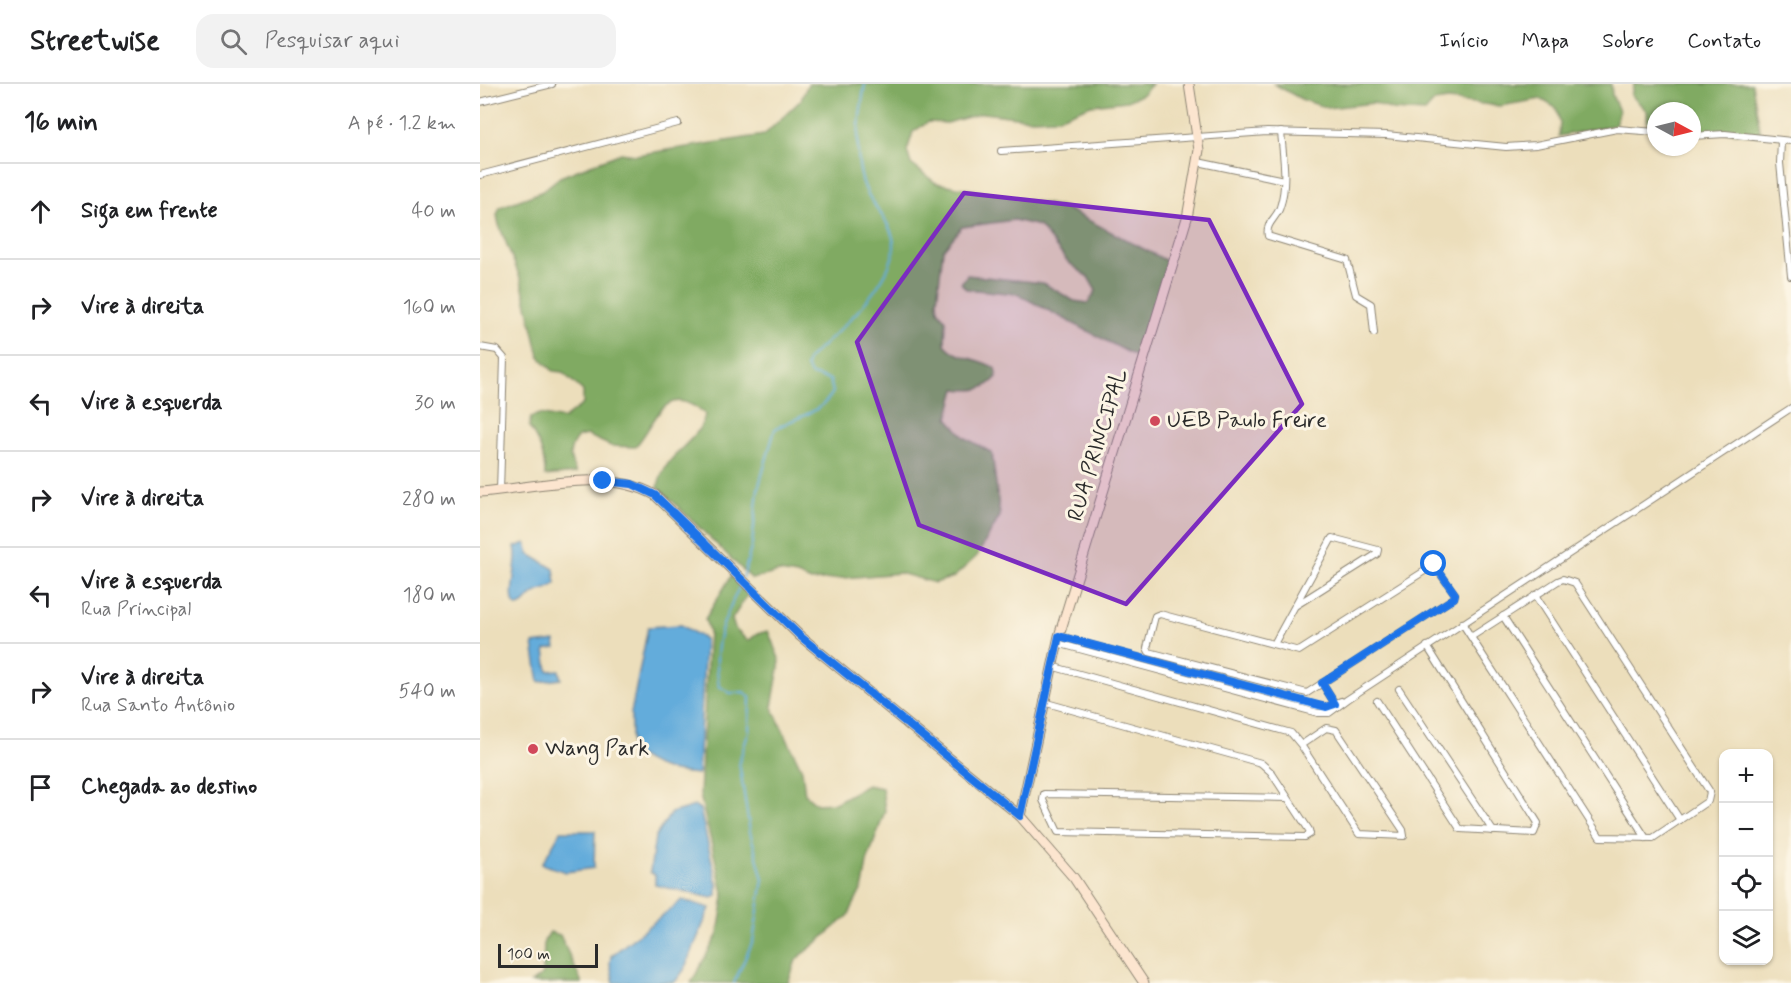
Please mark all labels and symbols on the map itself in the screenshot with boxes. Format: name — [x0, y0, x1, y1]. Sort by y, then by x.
north arrow — [1647, 102, 1701, 156]
street label: RUA PRINCIPAL — [1062, 365, 1134, 525]
place label: UEB Paulo Freire — [1167, 407, 1327, 435]
marker: UEB Paulo Freire — [1148, 414, 1162, 428]
route end — [589, 467, 615, 493]
route start — [1420, 550, 1446, 576]
place label: Wang Park — [545, 735, 649, 766]
marker: Wang Park — [526, 742, 540, 756]
scale bar — [498, 941, 598, 968]

